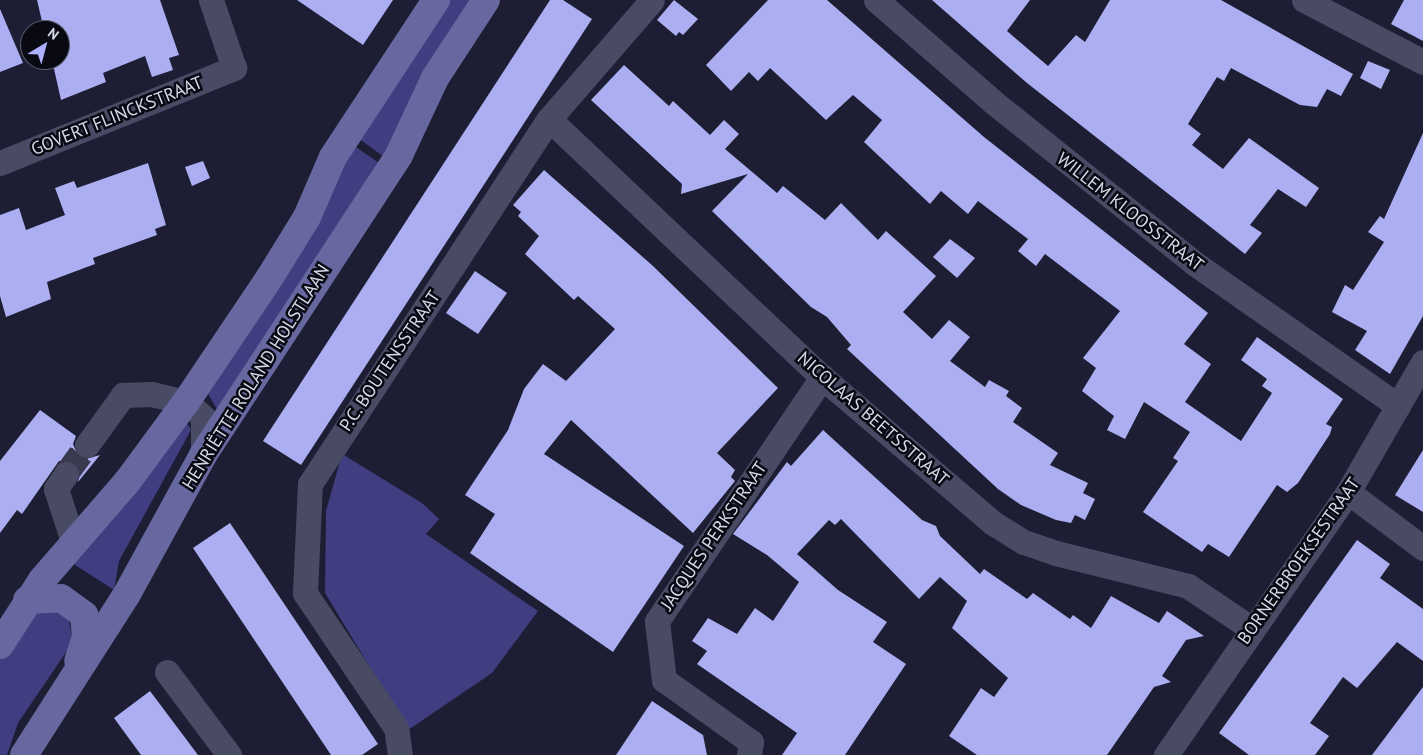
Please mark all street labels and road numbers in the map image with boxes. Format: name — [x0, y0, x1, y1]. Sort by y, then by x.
street label: GOVERT FLINCKSTRAAT — [28, 72, 206, 160]
street label: WILLEM KLOOSSTRAAT — [1052, 148, 1208, 276]
street label: HENRIËTTE ROLAND HOLSTLAAN — [178, 261, 334, 493]
street label: P.C. BOUTENSSTRAAT — [335, 286, 445, 436]
street label: NICOLAAS BEETSSTRAAT — [793, 347, 953, 491]
street label: JACQUES PERKSTRAAT — [656, 458, 772, 614]
street label: BORNERBROEKSESTRAAT — [1233, 474, 1365, 648]

